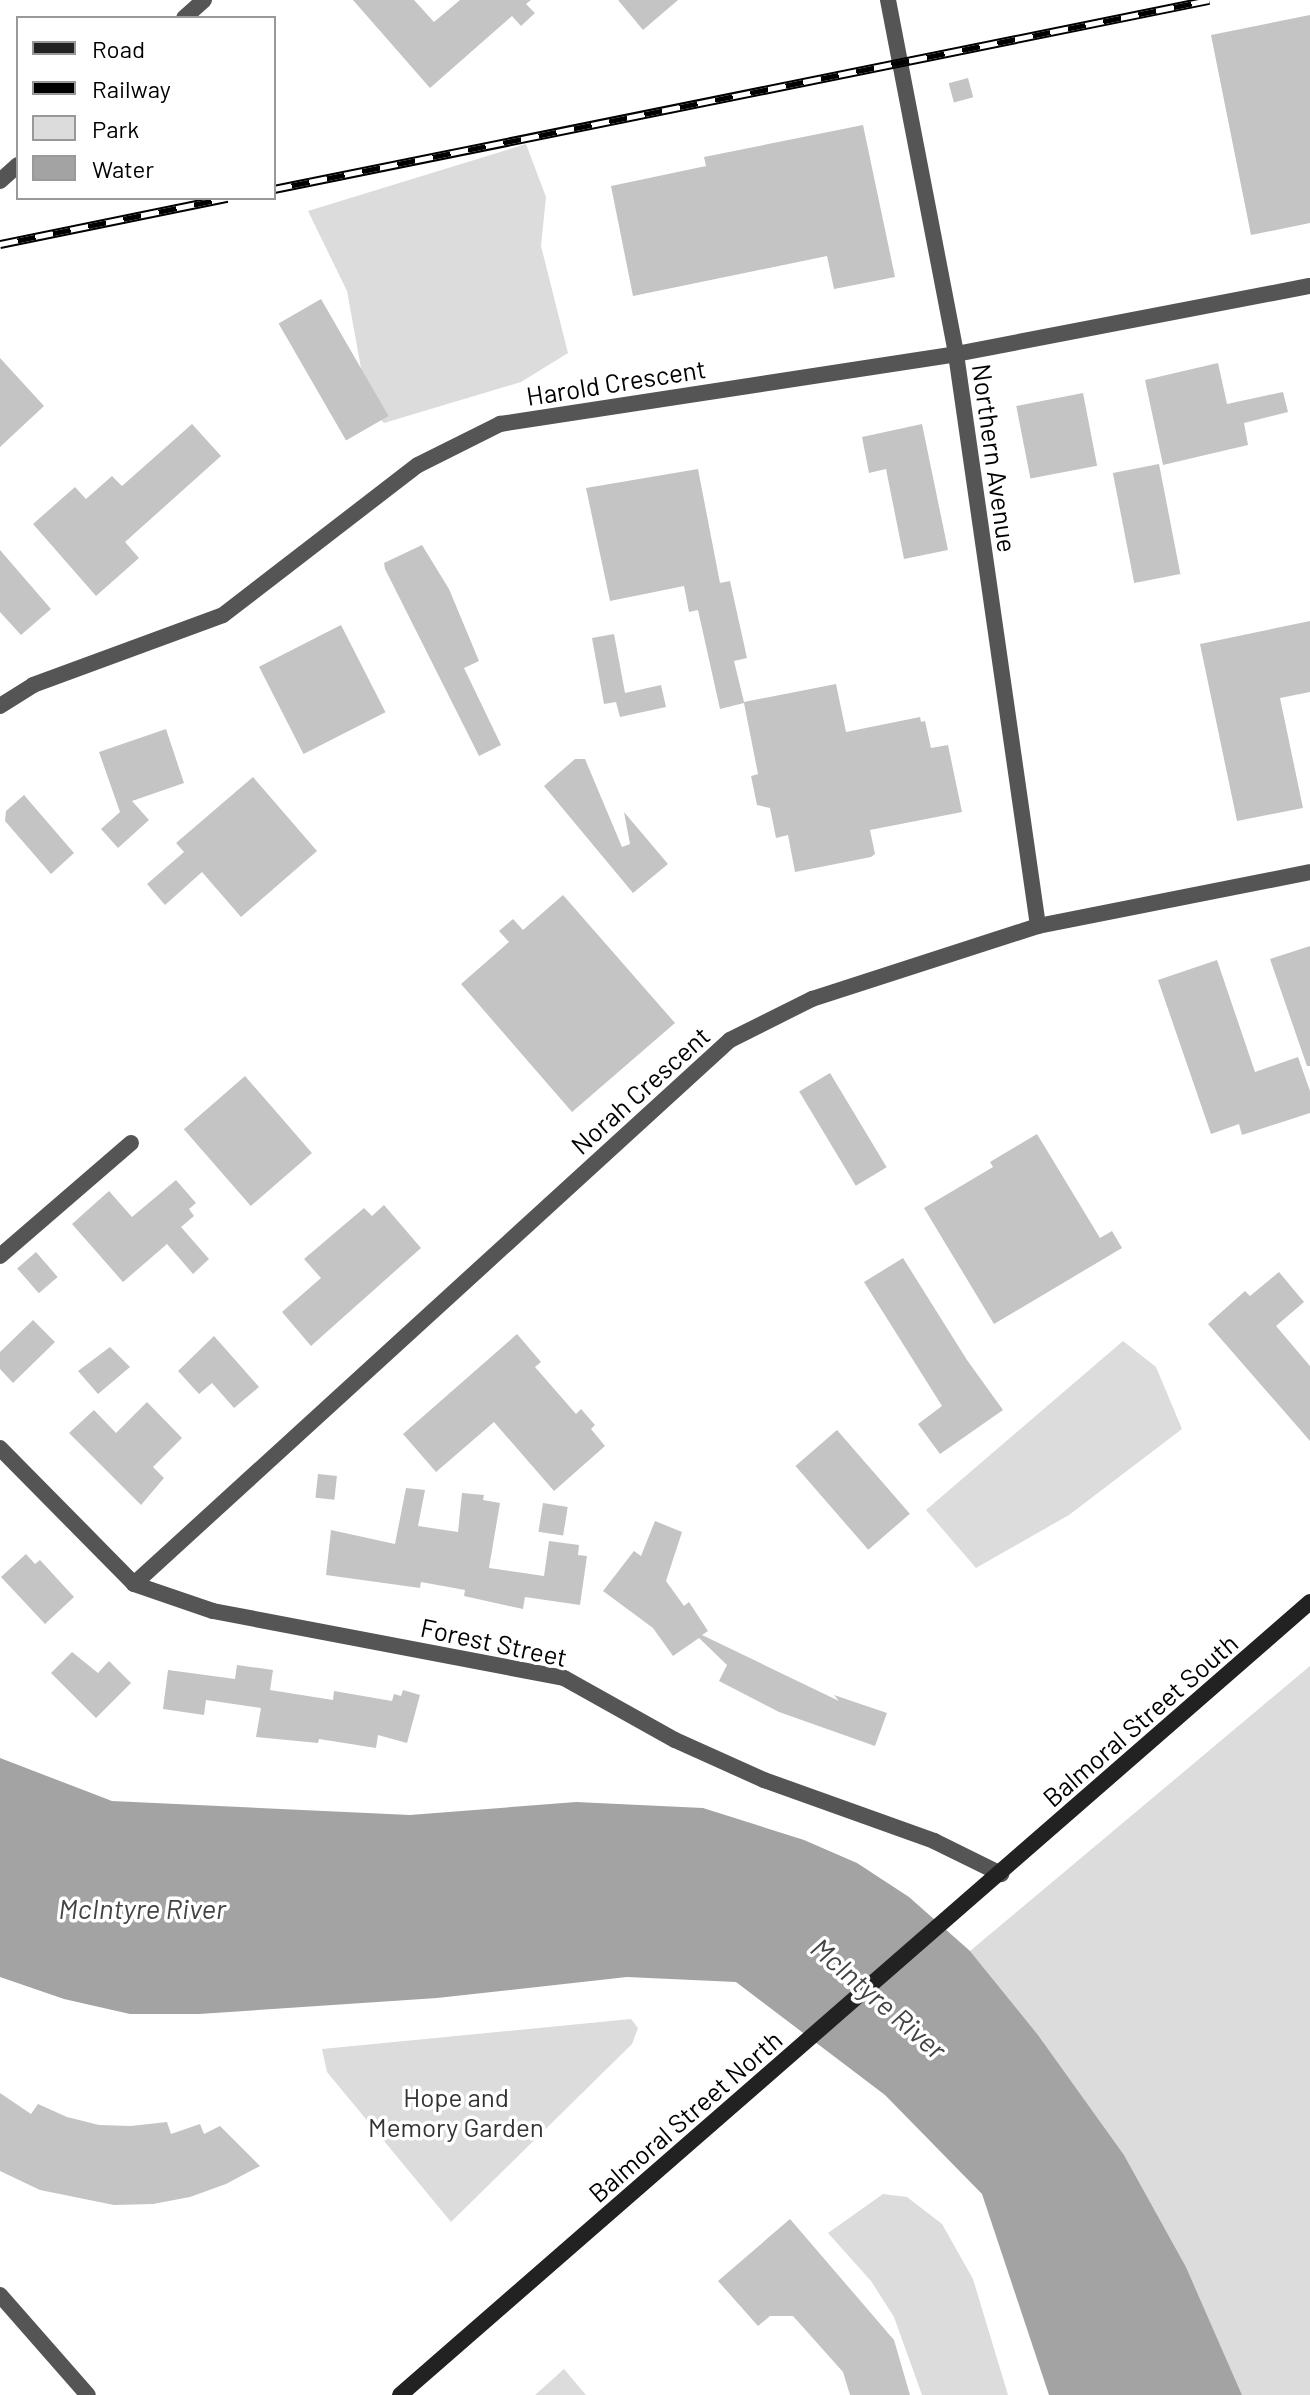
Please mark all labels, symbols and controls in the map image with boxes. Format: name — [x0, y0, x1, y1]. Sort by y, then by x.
legend — [16, 16, 276, 200]
text: Road — [92, 34, 145, 63]
text: Railway — [92, 74, 171, 103]
text: Park — [92, 114, 139, 143]
text: Water — [92, 154, 154, 183]
street label: Harold Crescent — [524, 352, 708, 412]
street label: Northern Avenue — [966, 362, 1024, 554]
street label: Norah Crescent — [564, 1020, 716, 1160]
street label: Forest Street — [418, 1611, 570, 1673]
street label: Balmoral Street South — [1036, 1627, 1244, 1813]
water label: McIntyre River — [58, 1891, 226, 1925]
water label: McIntyre River — [805, 1930, 953, 2066]
street label: Balmoral Street North — [582, 2024, 788, 2208]
park label: Hope and Memory Garden — [368, 2081, 544, 2142]

